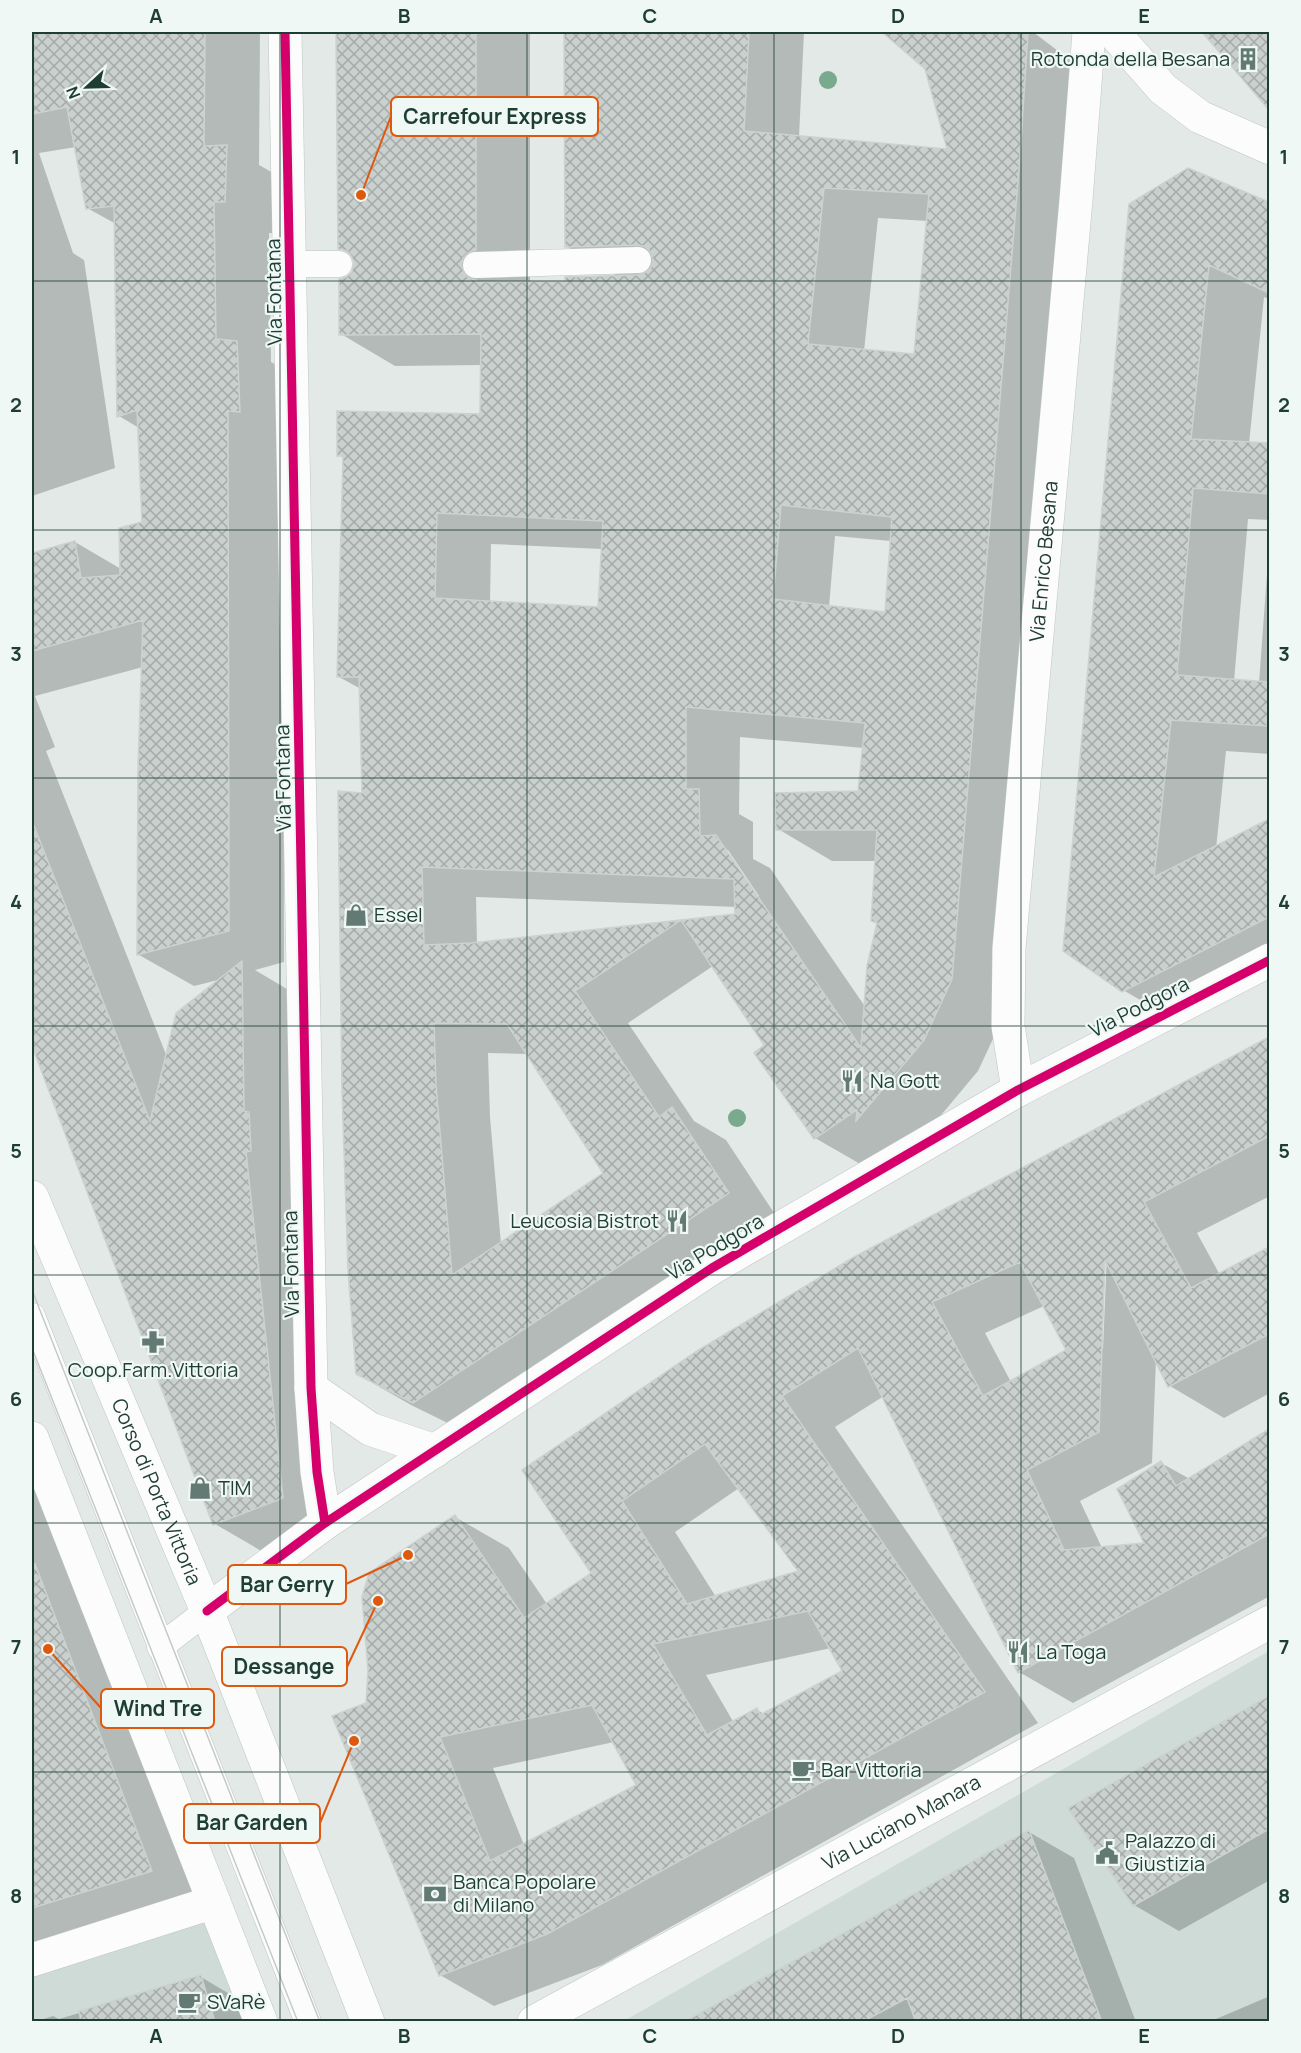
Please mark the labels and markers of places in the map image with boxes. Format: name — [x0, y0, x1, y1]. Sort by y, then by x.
place label: Rotonda della Besana — [1031, 45, 1230, 72]
building icon: Rotonda della Besana — [1235, 46, 1261, 72]
callout: Carrefour Express — [391, 97, 598, 136]
place label: Essel — [374, 901, 423, 928]
shop icon: Essel — [343, 902, 369, 928]
place label: Na Gott — [870, 1067, 940, 1094]
restaurant icon: Na Gott — [839, 1068, 865, 1094]
place label: Leucosia Bistrot — [510, 1207, 659, 1234]
restaurant icon: Leucosia Bistrot — [664, 1208, 690, 1234]
pharmacy icon: Coop.Farm.Vittoria — [140, 1329, 166, 1355]
place label: Coop.Farm.Vittoria — [68, 1356, 238, 1383]
place label: TIM — [218, 1474, 251, 1501]
shop icon: TIM — [187, 1475, 213, 1501]
callout: Bar Gerry — [228, 1565, 346, 1604]
place label: La Toga — [1036, 1638, 1106, 1665]
restaurant icon: La Toga — [1005, 1639, 1031, 1665]
callout: Dessange — [222, 1647, 347, 1686]
callout: Wind Tre — [101, 1689, 214, 1728]
place label: Bar Vittoria — [821, 1756, 922, 1783]
cafe icon: Bar Vittoria — [790, 1757, 816, 1783]
callout: Bar Garden — [184, 1804, 320, 1843]
place label: Palazzo di Giustizia — [1125, 1827, 1216, 1877]
public building icon: Palazzo di Giustizia — [1094, 1840, 1120, 1866]
place label: Banca Popolare di Milano — [453, 1868, 596, 1918]
bank icon: Banca Popolare di Milano — [422, 1881, 448, 1907]
place label: SVaRè — [207, 1988, 266, 2015]
cafe icon: SVaRè — [176, 1989, 202, 2015]

